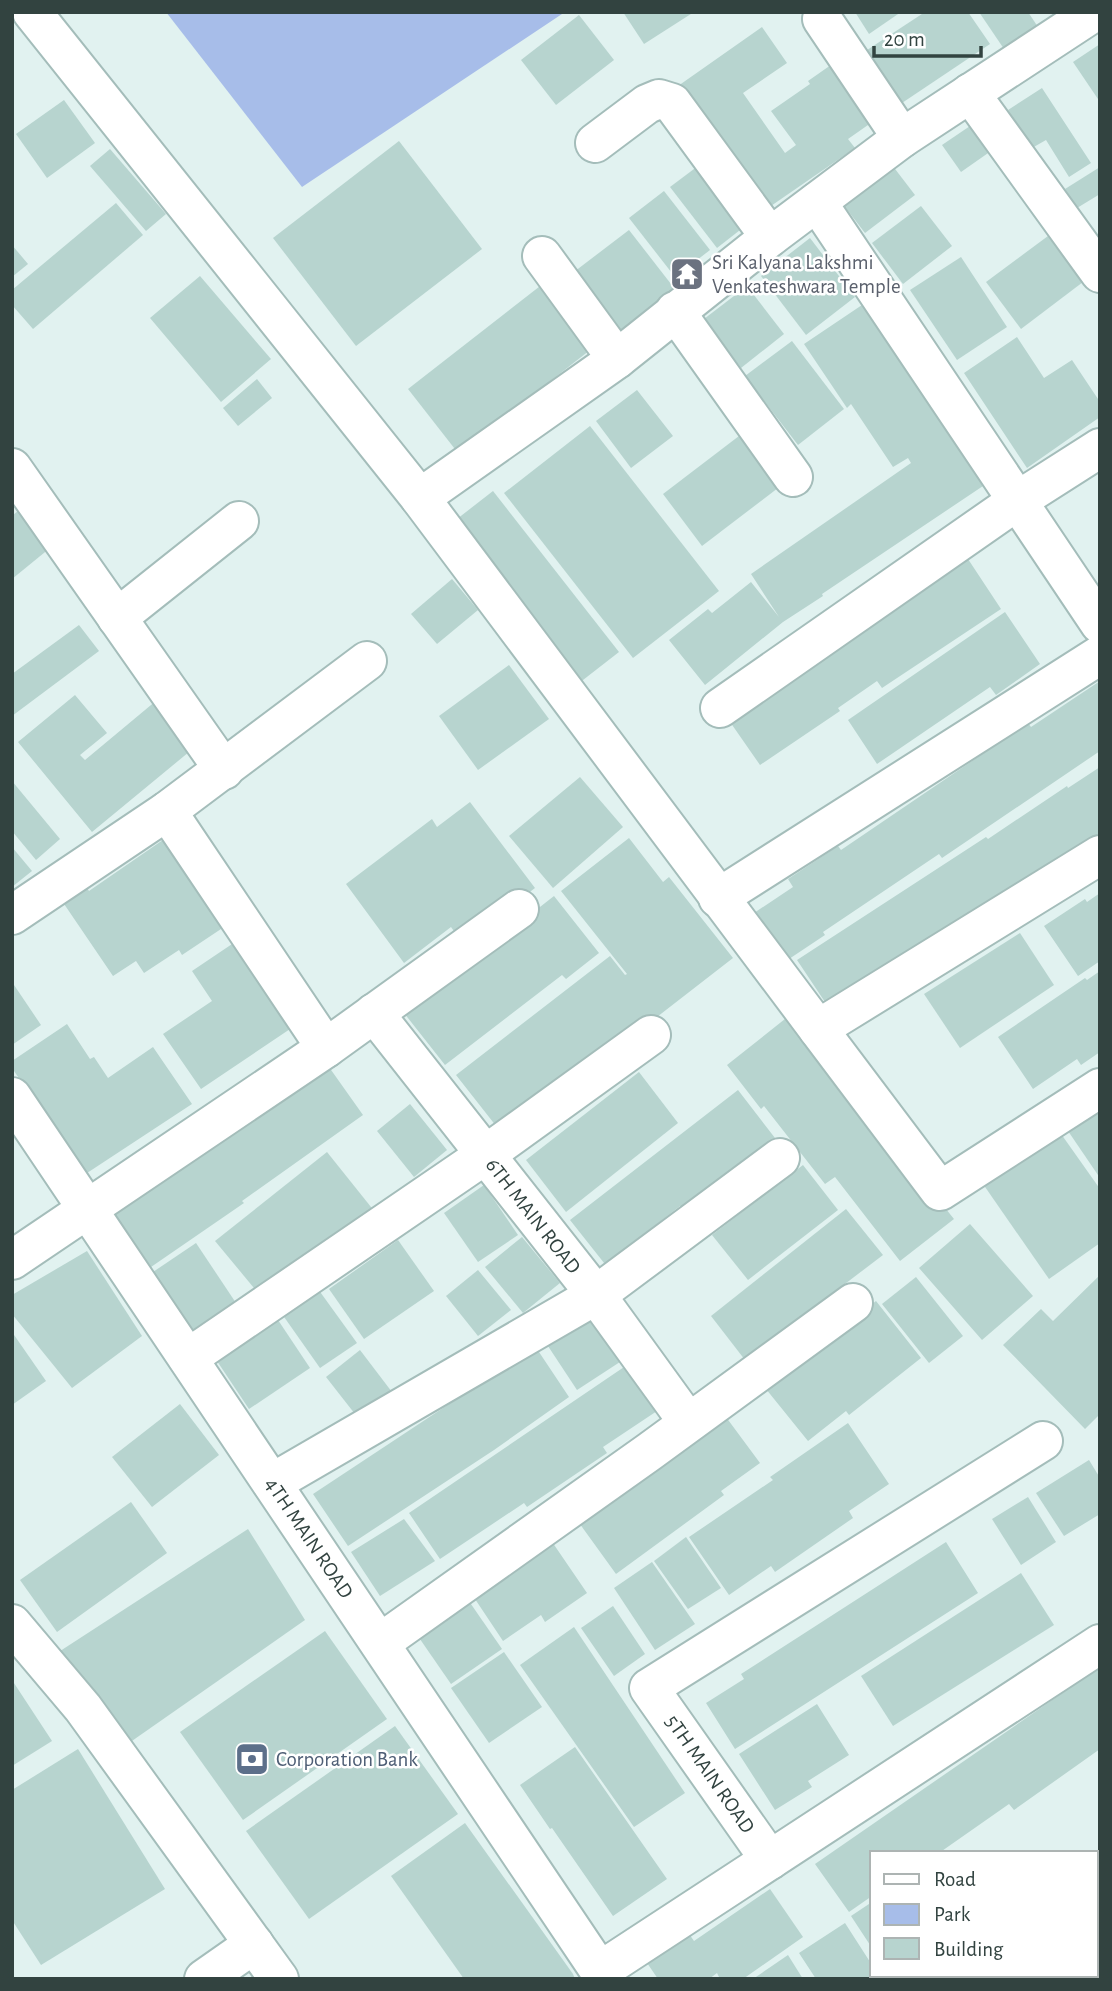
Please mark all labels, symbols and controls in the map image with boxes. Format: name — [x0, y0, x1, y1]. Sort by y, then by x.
scale bar — [874, 14, 981, 58]
text: 20 m — [884, 29, 925, 50]
place label: Sri Kalyana Lakshmi Venkateshwara Temple — [712, 252, 901, 297]
temple icon: Sri Kalyana Lakshmi Venkateshwara Temple — [668, 255, 706, 293]
street label: 6TH MAIN ROAD — [482, 1154, 584, 1278]
street label: 4TH MAIN ROAD — [261, 1474, 357, 1602]
street label: 5TH MAIN ROAD — [661, 1711, 759, 1837]
bank icon: Corporation Bank — [233, 1740, 271, 1778]
place label: Corporation Bank — [276, 1749, 418, 1770]
legend — [870, 1851, 1098, 1977]
text: Road — [934, 1869, 976, 1890]
text: Park — [934, 1904, 971, 1925]
text: Building — [934, 1939, 1004, 1960]

